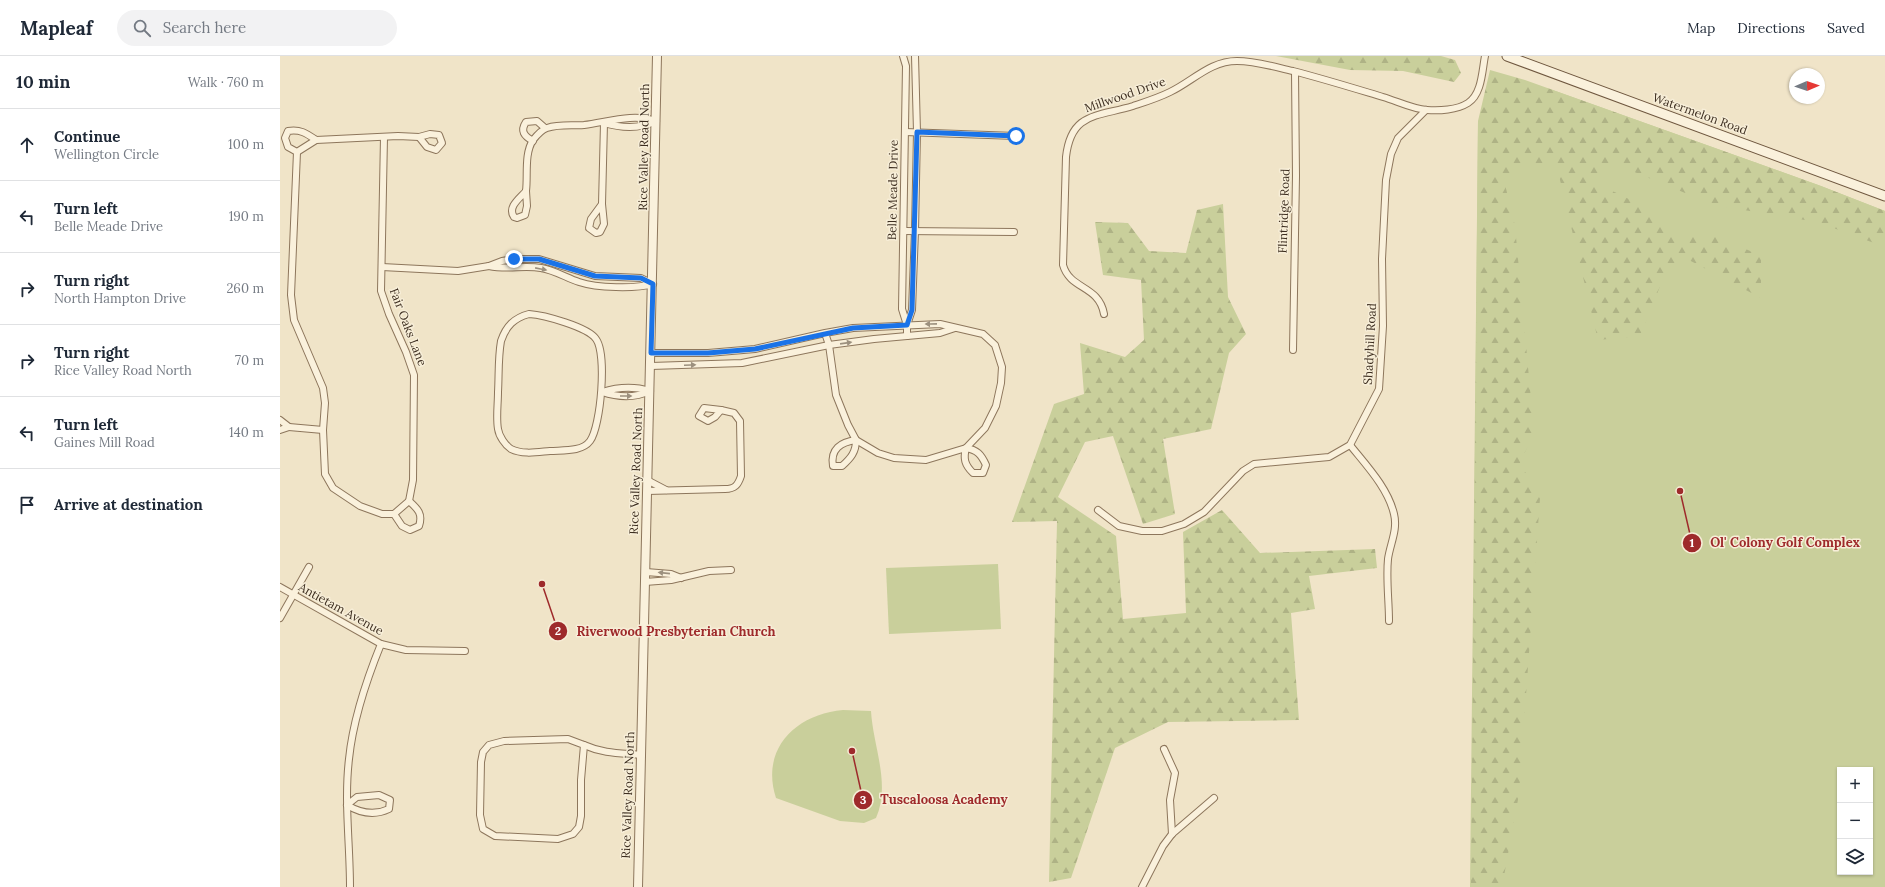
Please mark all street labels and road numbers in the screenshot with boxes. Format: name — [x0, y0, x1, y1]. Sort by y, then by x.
street label: Millwood Drive — [1082, 73, 1168, 115]
street label: Rice Valley Road North — [635, 83, 652, 211]
street label: Watermelon Road — [1651, 89, 1750, 138]
street label: Belle Meade Drive — [884, 139, 901, 240]
street label: Flintridge Road — [1275, 168, 1292, 254]
street label: Fair Oaks Lane — [387, 286, 430, 368]
street label: Shadyhill Road — [1360, 303, 1379, 385]
street label: Rice Valley Road North — [626, 407, 645, 535]
street label: Antietam Avenue — [295, 579, 387, 638]
street label: Rice Valley Road North — [618, 731, 637, 859]

